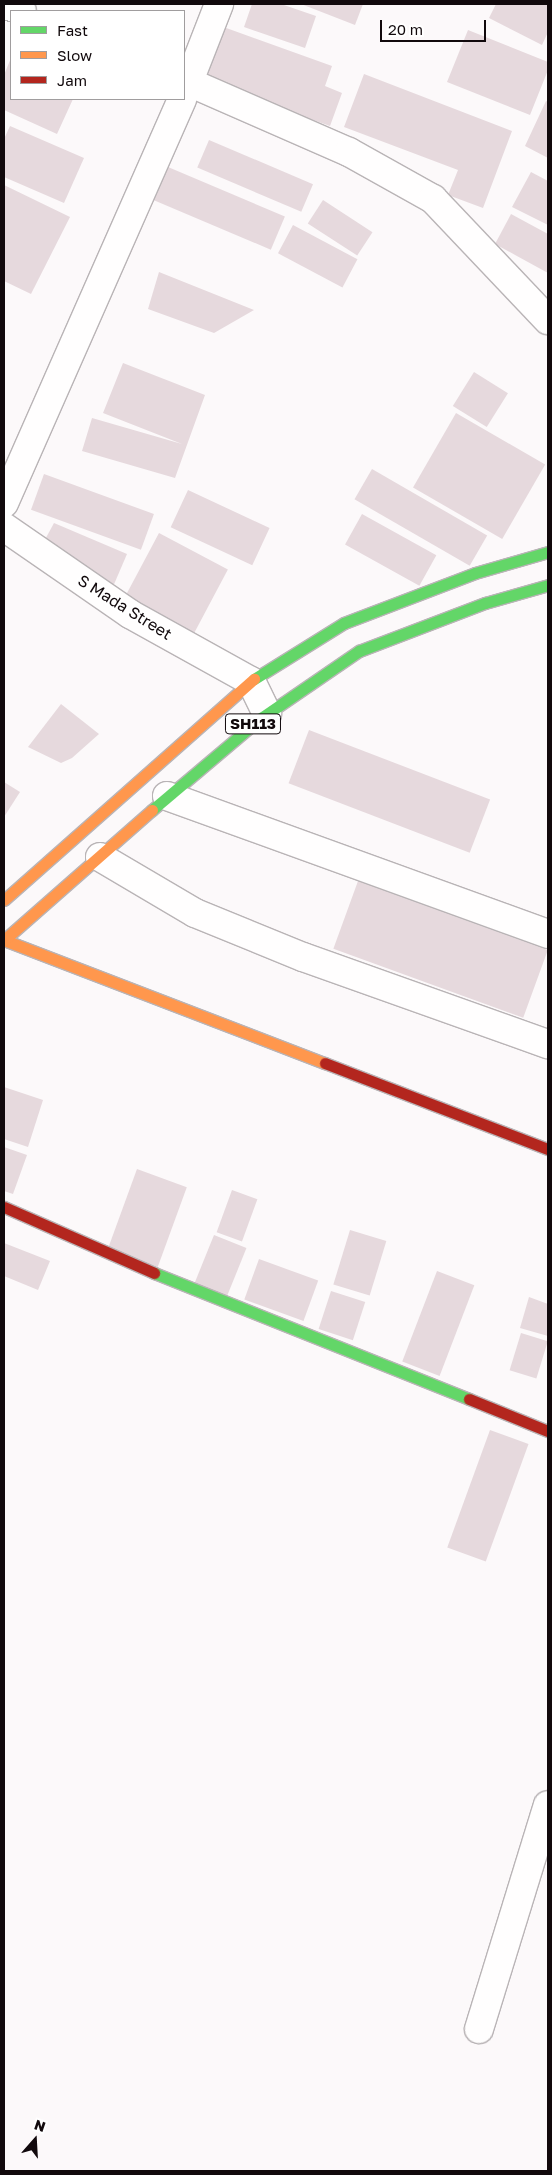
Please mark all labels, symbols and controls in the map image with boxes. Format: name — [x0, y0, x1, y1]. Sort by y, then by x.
legend — [10, 10, 185, 100]
scale bar — [382, 10, 488, 42]
text: 20 m — [388, 20, 423, 38]
text: Fast — [57, 21, 88, 39]
text: Slow — [57, 46, 92, 64]
text: Jam — [57, 71, 87, 89]
street label: S Mada Street — [74, 570, 176, 644]
road number: SH113 — [224, 712, 282, 736]
north arrow — [10, 2115, 60, 2165]
text: N — [32, 2116, 48, 2135]

